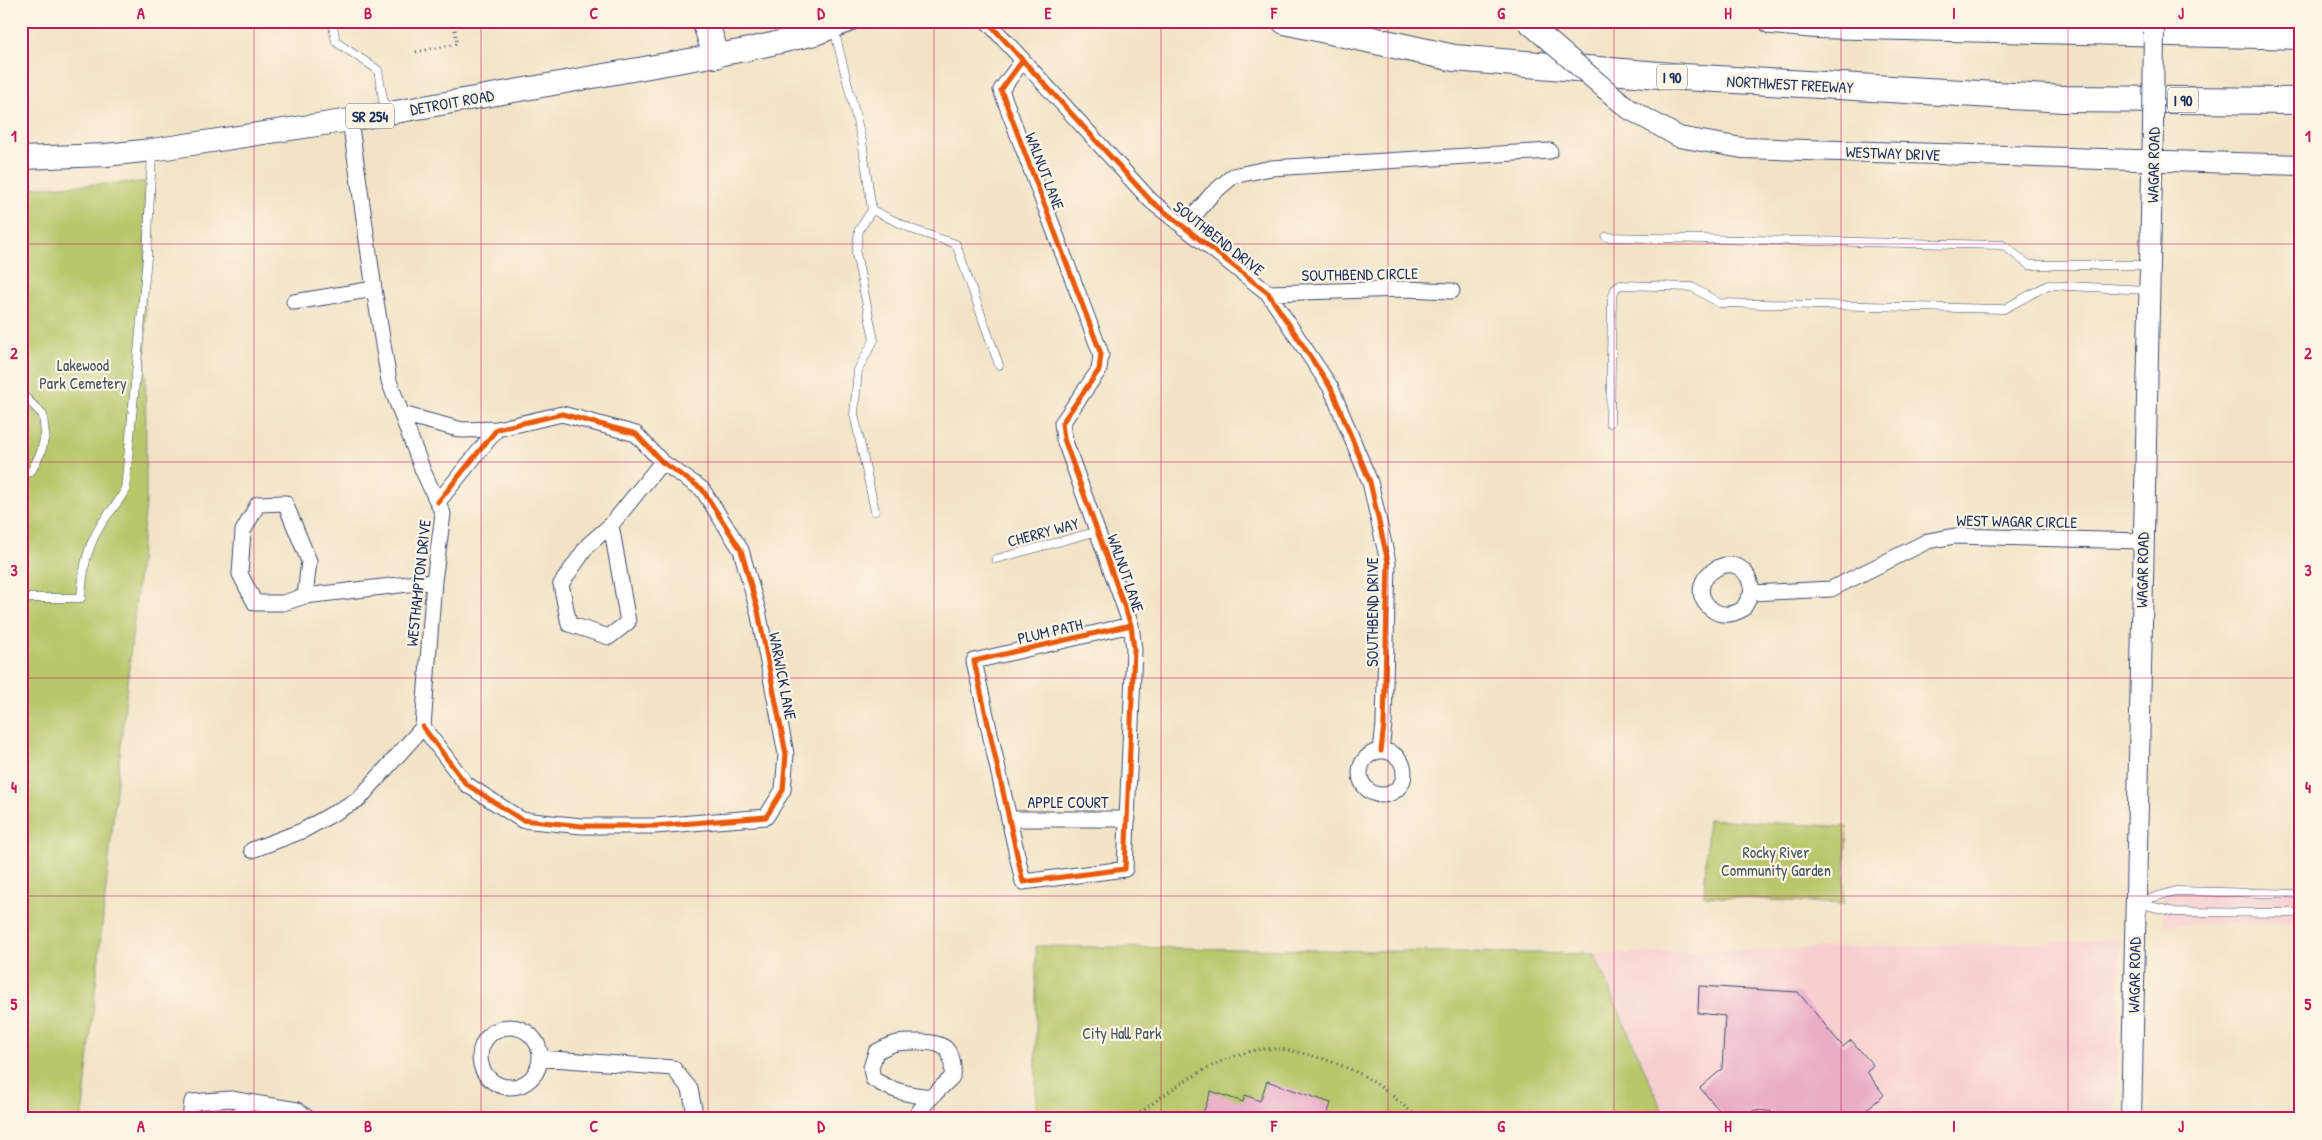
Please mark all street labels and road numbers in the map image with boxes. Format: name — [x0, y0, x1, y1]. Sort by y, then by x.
road number: I 90 — [1657, 64, 1687, 90]
street label: NORTHWEST FREEWAY — [1726, 70, 1854, 98]
street label: DETROIT ROAD — [408, 84, 496, 120]
road number: I 90 — [2168, 88, 2198, 112]
road number: SR 254 — [346, 104, 394, 128]
street label: WAGAR ROAD — [2141, 127, 2165, 203]
street label: WALNUT LANE — [1020, 129, 1070, 213]
street label: WESTWAY DRIVE — [1845, 140, 1941, 166]
street label: SOUTHBEND DRIVE — [1169, 196, 1269, 280]
street label: SOUTHBEND CIRCLE — [1302, 262, 1418, 286]
street label: WEST WAGAR CIRCLE — [1956, 509, 2078, 533]
street label: CHERRY WAY — [1005, 512, 1081, 552]
street label: WESTHAMPTON DRIVE — [400, 518, 436, 648]
street label: WALNUT LANE — [1102, 531, 1150, 615]
street label: WAGAR ROAD — [2130, 532, 2154, 608]
street label: SOUTHBEND DRIVE — [1361, 557, 1383, 667]
street label: PLUM PATH — [1015, 613, 1085, 649]
street label: WARWICK LANE — [764, 630, 802, 722]
street label: APPLE COURT — [1027, 791, 1109, 813]
street label: WAGAR ROAD — [2122, 937, 2146, 1013]

